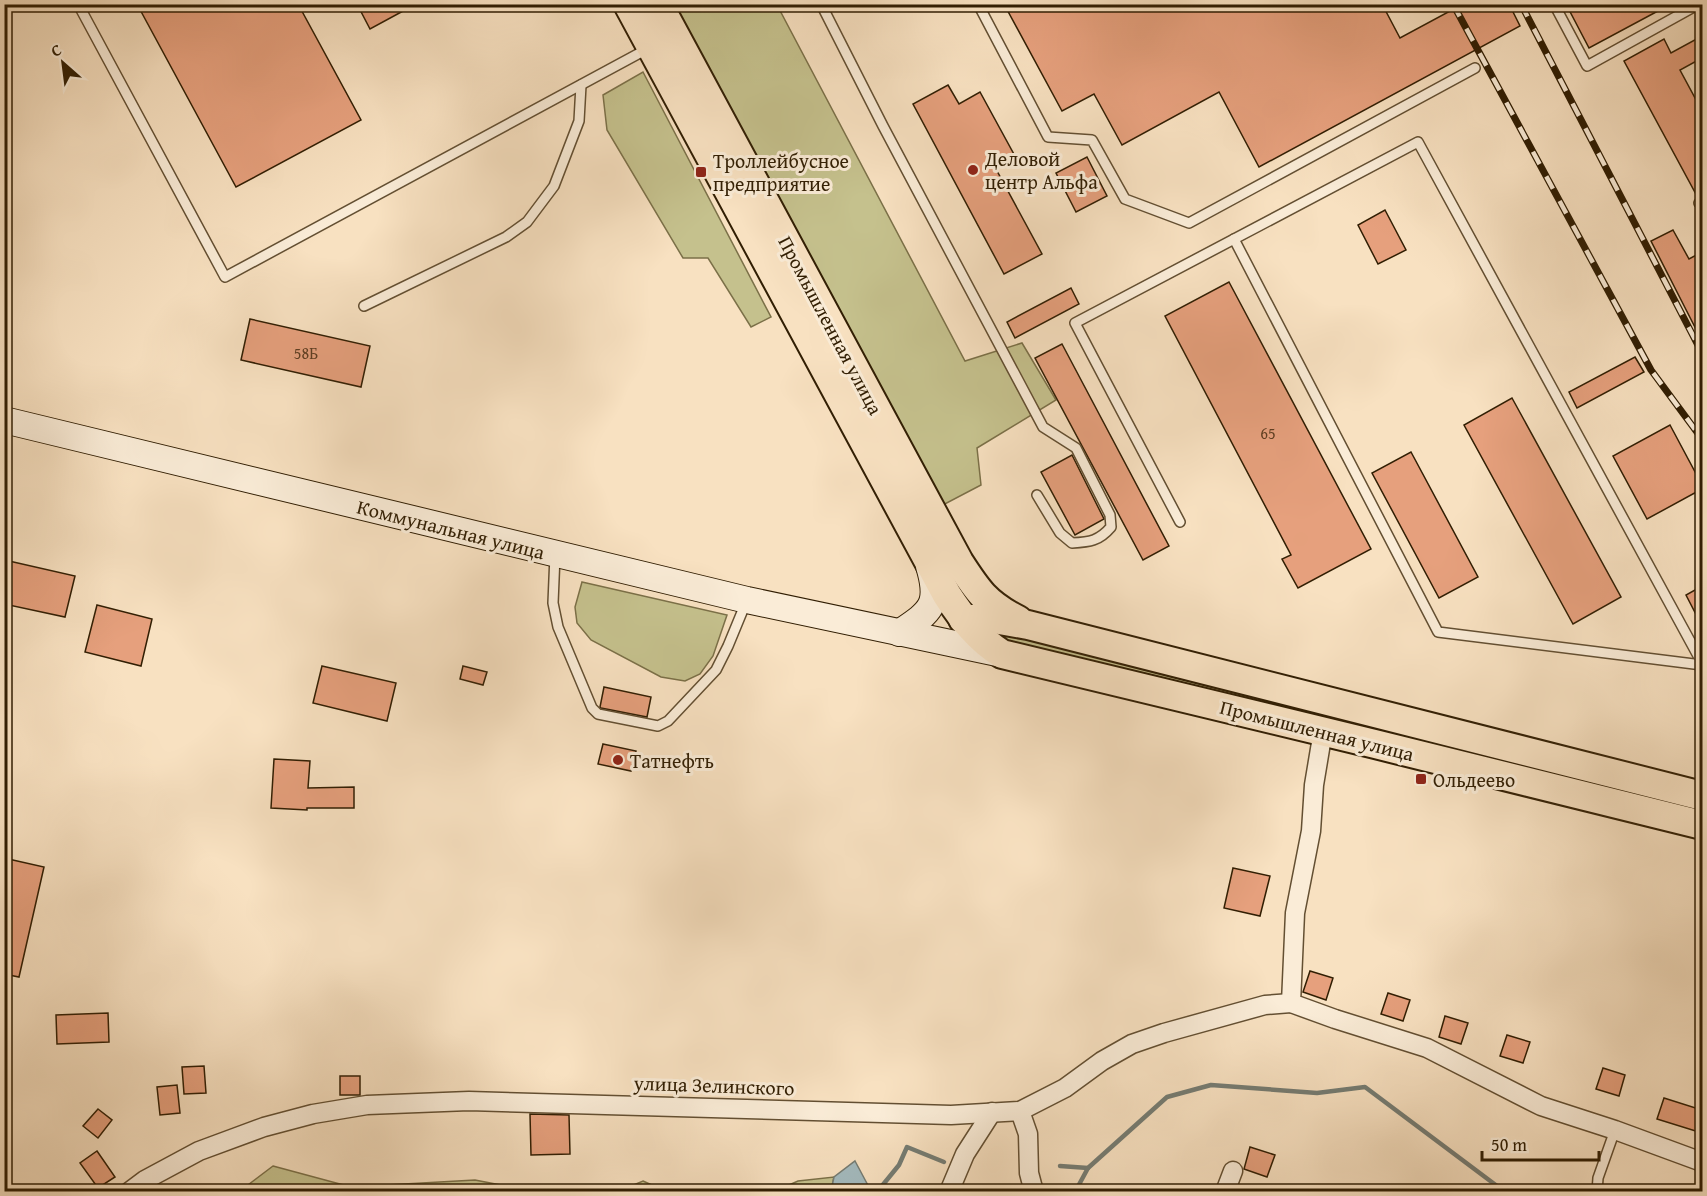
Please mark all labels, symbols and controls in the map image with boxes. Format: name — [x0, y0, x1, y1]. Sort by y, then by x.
north arrow — [33, 33, 93, 93]
text: С — [46, 37, 66, 62]
place label: Деловой центр Альфа — [984, 144, 1098, 196]
place label: Троллейбусное предприятие — [713, 146, 849, 198]
marker: Деловой центр Альфа — [966, 163, 980, 177]
marker: Троллейбусное предприятие — [694, 165, 708, 179]
street label: Промышленная улица — [771, 230, 891, 420]
house number: 58Б — [294, 341, 318, 365]
house number: 65 — [1260, 421, 1276, 445]
street label: Коммунальная улица — [354, 492, 548, 566]
street label: Промышленная улица — [1217, 692, 1417, 768]
place label: Татнефть — [630, 746, 714, 775]
marker: Татнефть — [611, 753, 625, 767]
place label: Ольдеево — [1433, 765, 1515, 794]
marker: Ольдеево — [1414, 772, 1428, 786]
street label: улица Зелинского — [632, 1068, 795, 1102]
scale bar — [1482, 1124, 1599, 1162]
text: 50 m — [1491, 1131, 1527, 1158]

